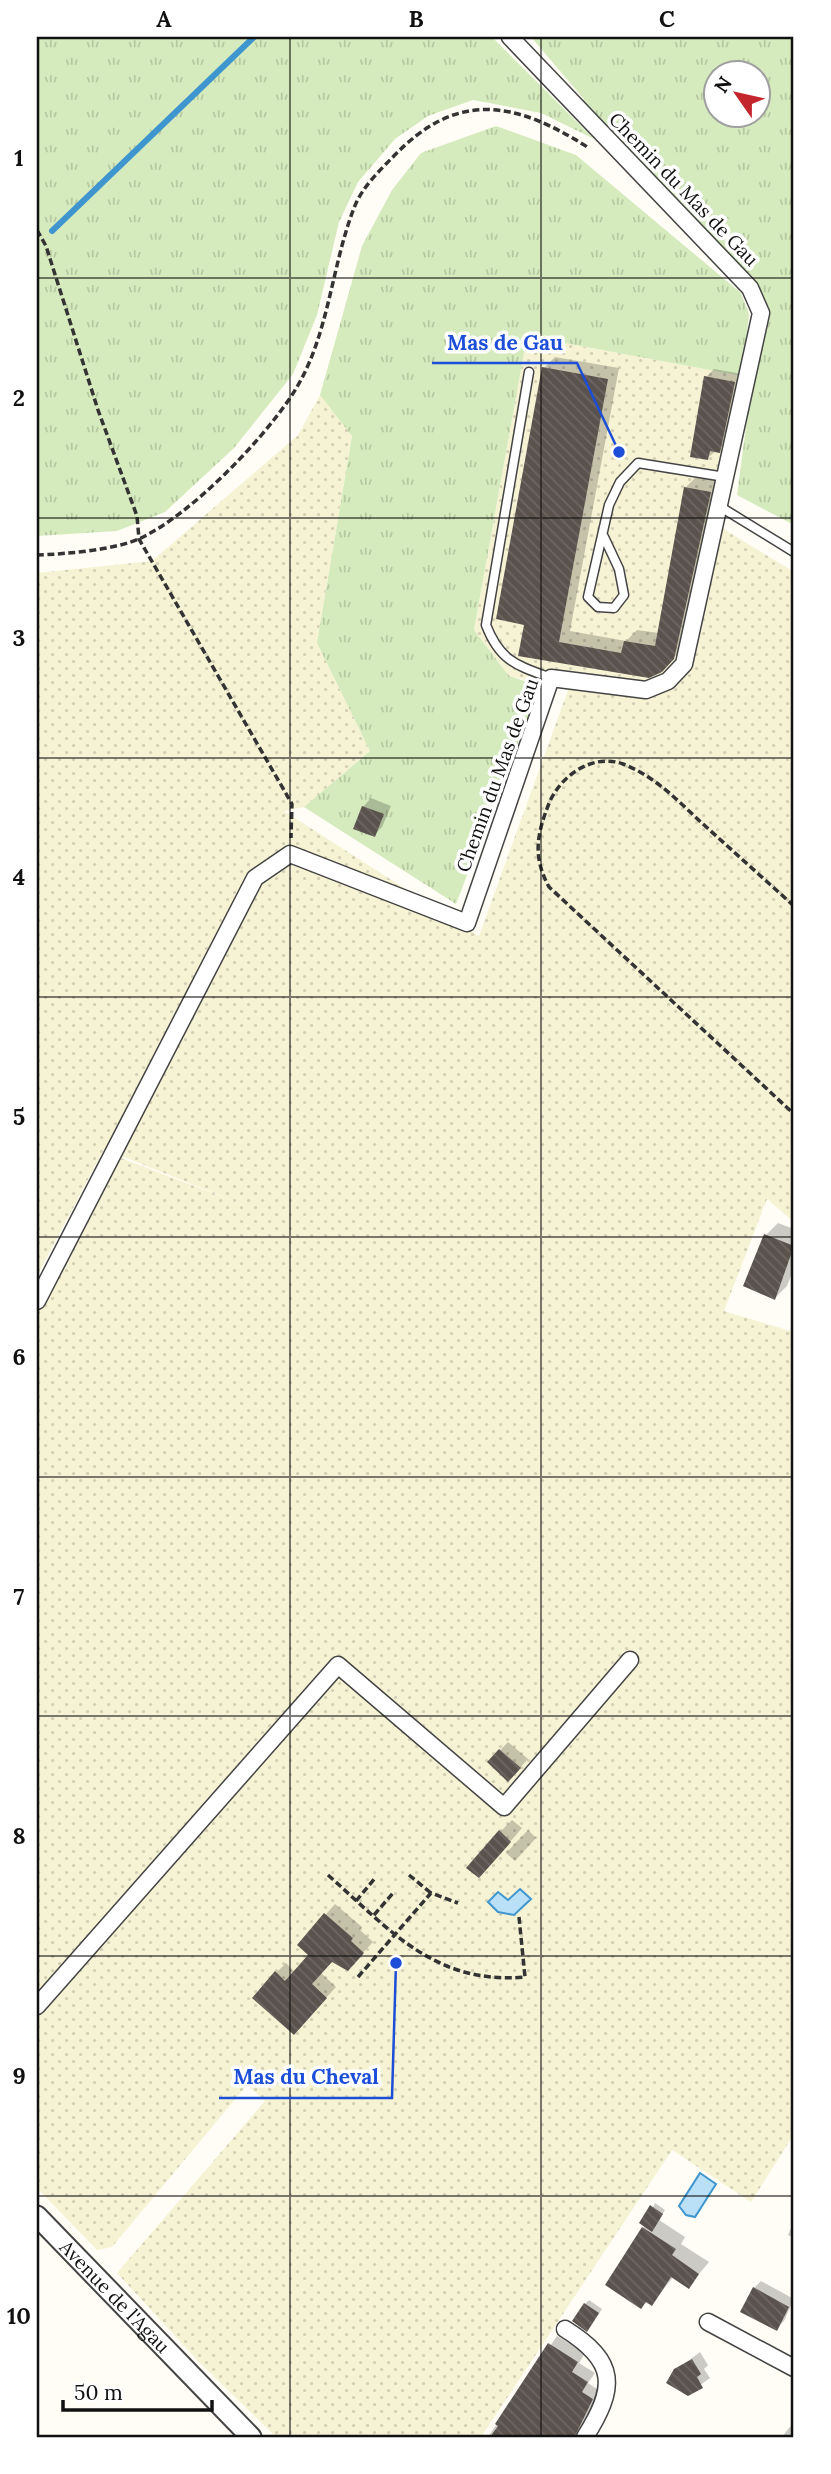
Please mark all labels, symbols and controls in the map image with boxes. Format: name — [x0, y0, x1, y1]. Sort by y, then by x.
text: A — [156, 4, 172, 33]
text: B — [408, 4, 424, 33]
text: C — [659, 4, 675, 33]
north arrow — [702, 60, 772, 130]
text: N — [709, 71, 737, 97]
street label: Chemin du Mas de Gau — [604, 107, 764, 271]
text: 1 — [14, 143, 24, 172]
callout: Mas de Gau — [432, 321, 577, 363]
text: Mas de Gau — [447, 329, 563, 356]
text: 2 — [13, 383, 25, 412]
text: 3 — [13, 623, 25, 652]
street label: Chemin du Mas de Gau — [451, 675, 543, 875]
text: 4 — [13, 862, 25, 891]
text: 5 — [13, 1102, 25, 1131]
text: 6 — [12, 1342, 26, 1371]
text: 7 — [14, 1582, 25, 1611]
text: 8 — [12, 1821, 26, 1850]
callout: Mas du Cheval — [219, 2056, 392, 2098]
text: 9 — [12, 2061, 26, 2090]
text: Mas du Cheval — [233, 2063, 379, 2090]
street label: Avenue de l'Agau — [54, 2234, 175, 2358]
text: 10 — [7, 2301, 31, 2330]
scale bar — [63, 2369, 212, 2413]
text: 50 m — [74, 2379, 123, 2406]

